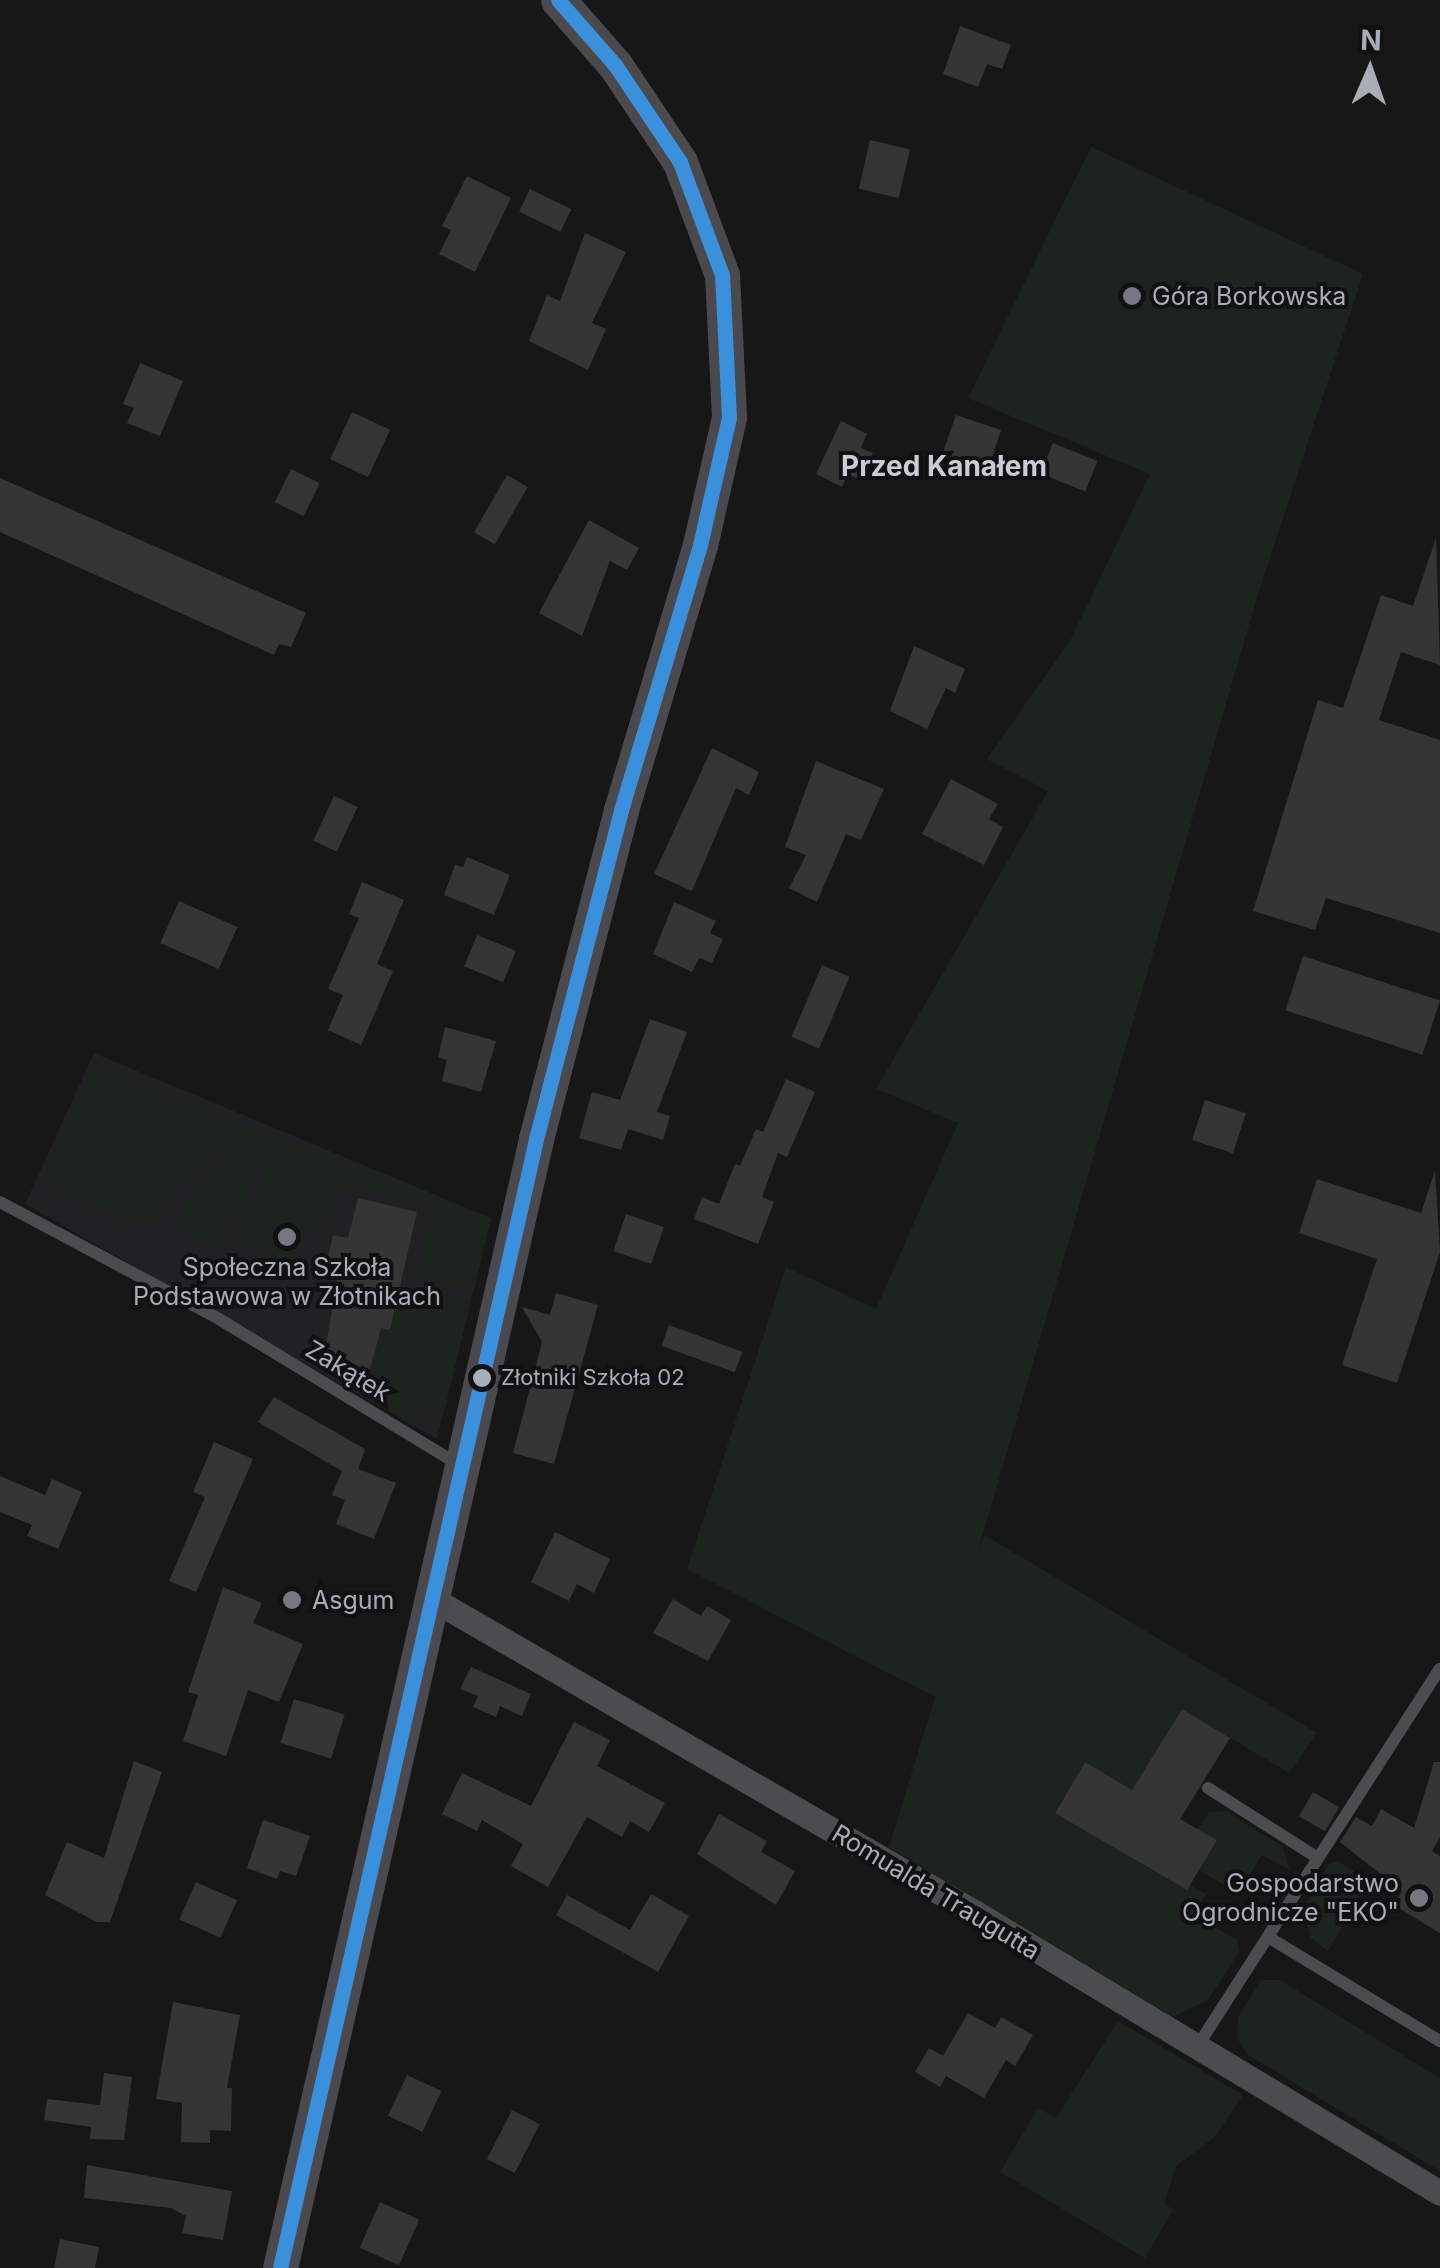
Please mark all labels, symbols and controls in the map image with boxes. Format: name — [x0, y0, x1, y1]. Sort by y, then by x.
north arrow — [1320, 20, 1420, 120]
text: N — [1360, 23, 1382, 57]
place label: Góra Borkowska — [1152, 281, 1346, 311]
marker: Góra Borkowska — [1121, 285, 1143, 307]
district label: Przed Kanałem — [841, 449, 1047, 483]
marker: Społeczna Szkoła Podstawowa w Złotnikach — [276, 1226, 298, 1248]
place label: Społeczna Szkoła Podstawowa w Złotnikach — [133, 1253, 441, 1312]
street label: Zakątek — [300, 1334, 396, 1408]
place label: Złotniki Szkoła 02 — [501, 1365, 685, 1391]
marker: Złotniki Szkoła 02 — [472, 1368, 492, 1388]
place label: Asgum — [312, 1585, 394, 1615]
marker: Asgum — [281, 1589, 303, 1611]
street label: Romualda Traugutta — [827, 1818, 1045, 1966]
place label: Gospodarstwo Ogrodnicze "EKO" — [1182, 1869, 1399, 1928]
marker: Gospodarstwo Ogrodnicze "EKO" — [1408, 1887, 1430, 1909]

